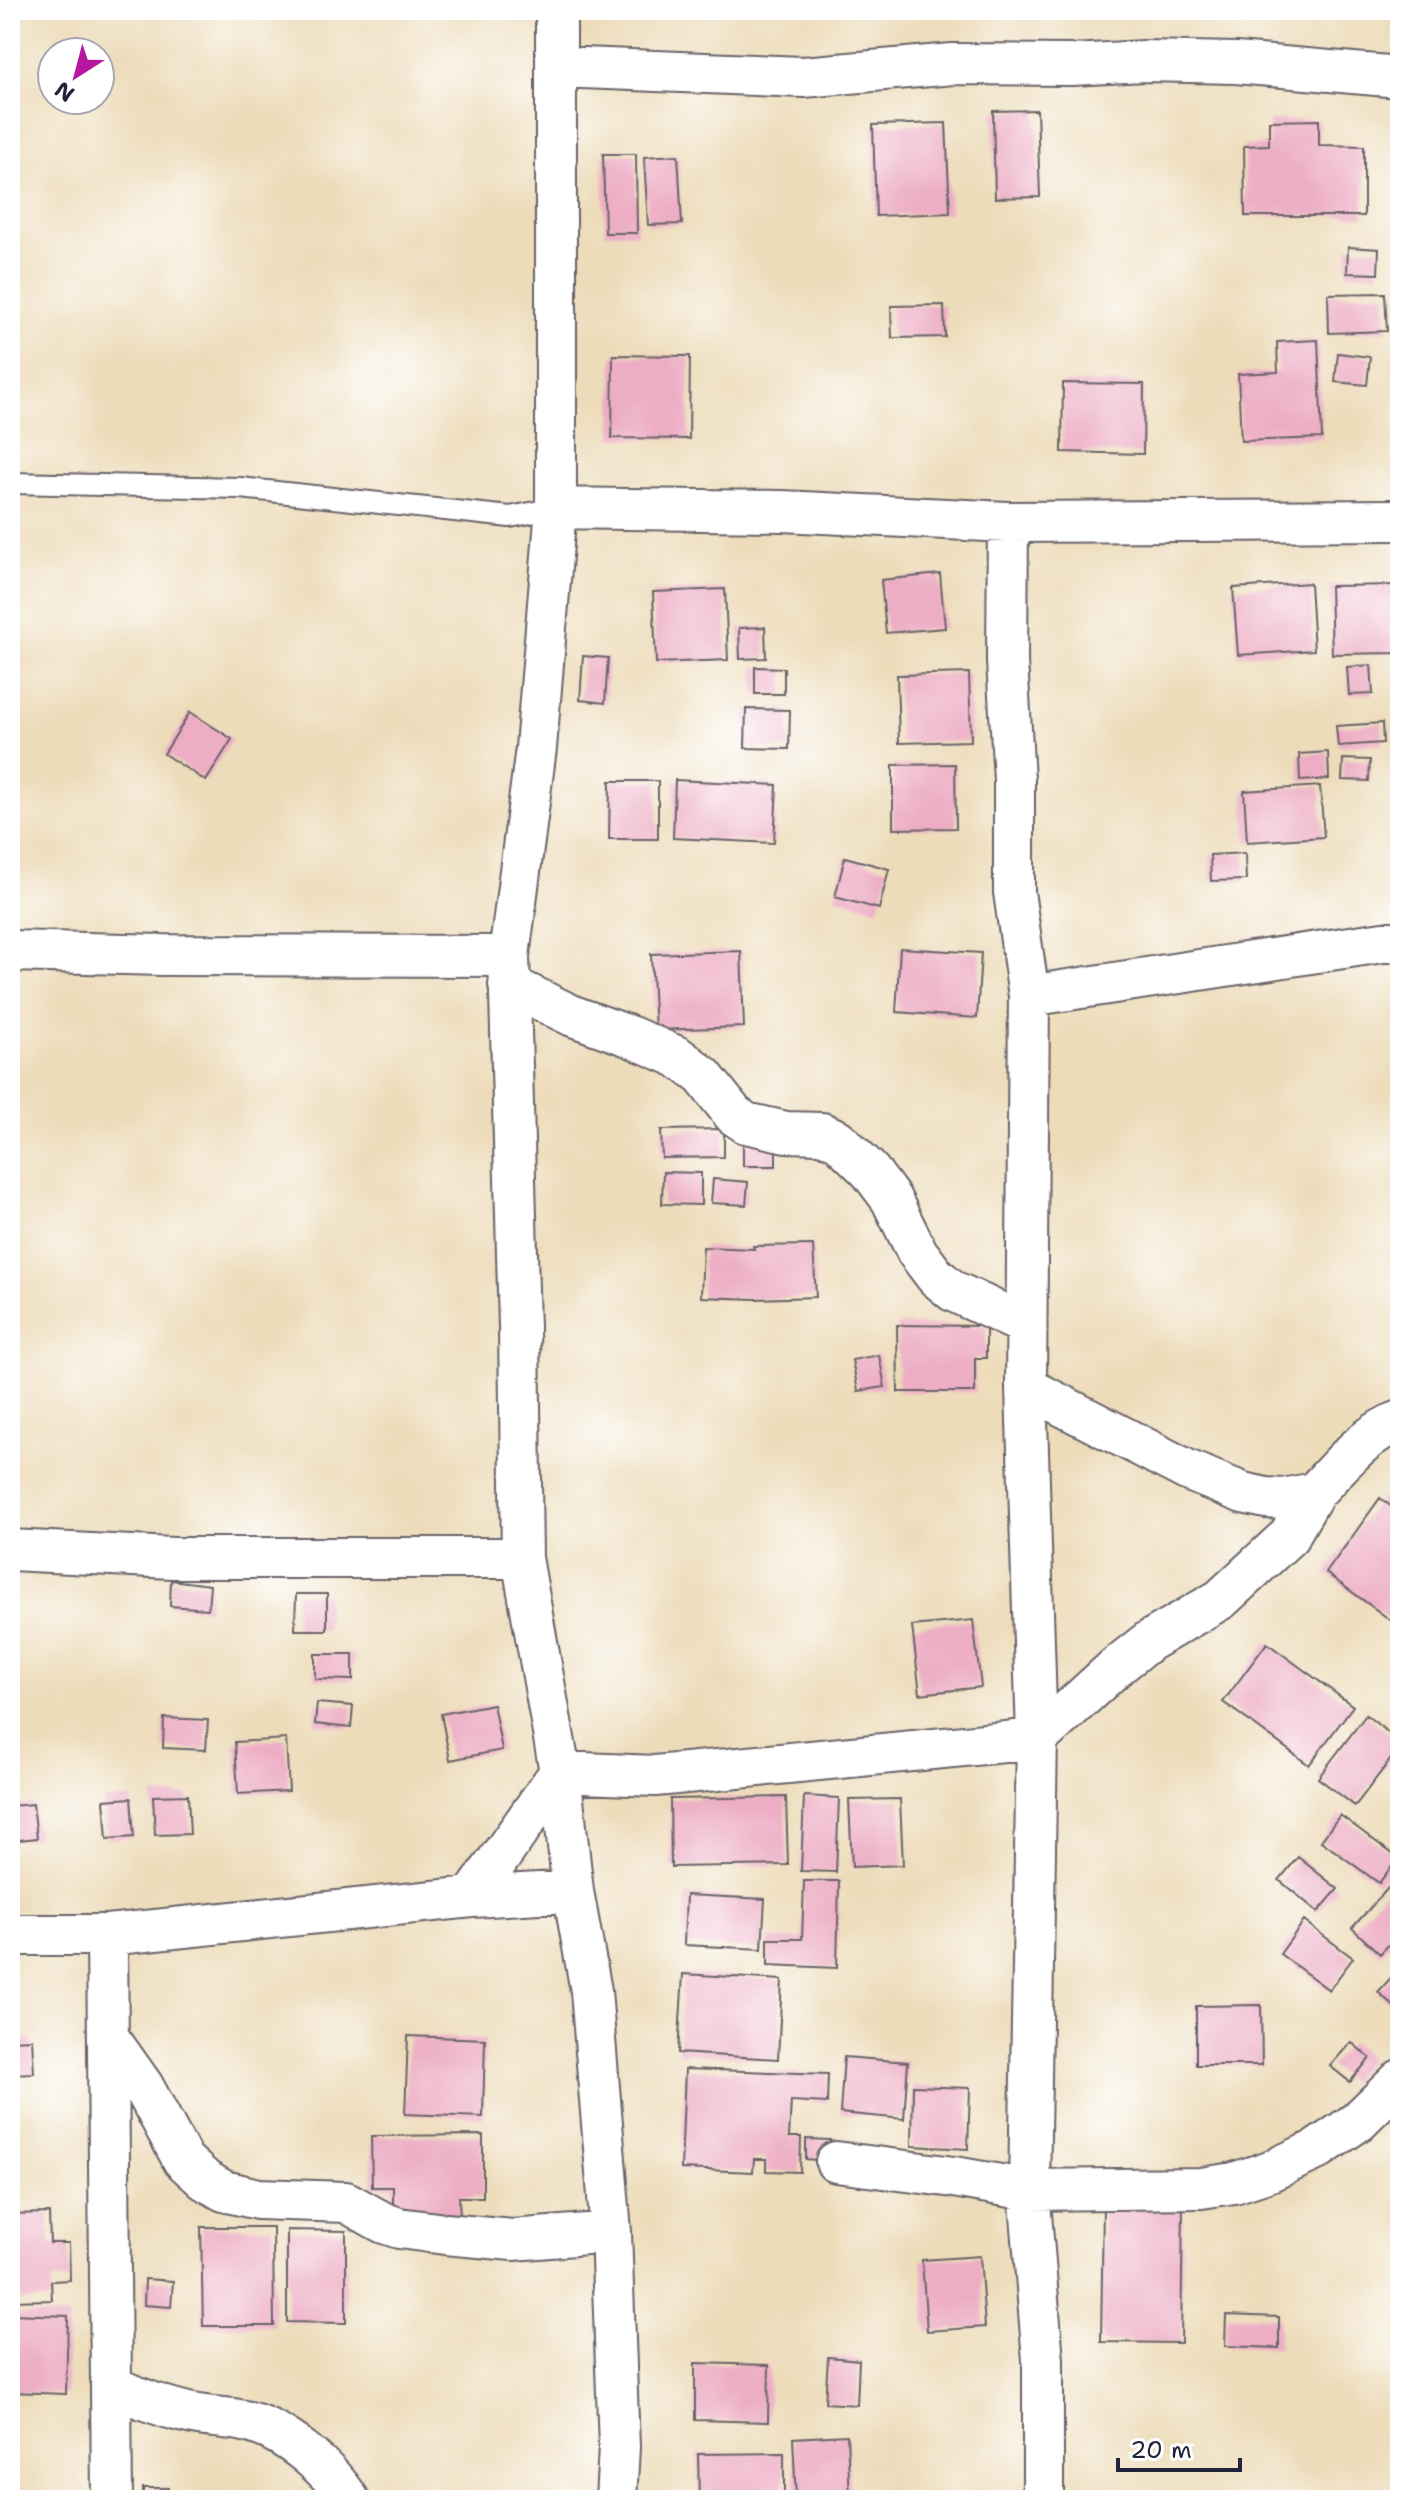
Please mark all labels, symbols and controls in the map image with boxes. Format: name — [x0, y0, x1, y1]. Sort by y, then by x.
north arrow — [36, 36, 116, 116]
text: N — [49, 75, 80, 109]
scale bar — [1118, 2422, 1240, 2472]
text: 20 m — [1130, 2434, 1192, 2466]

